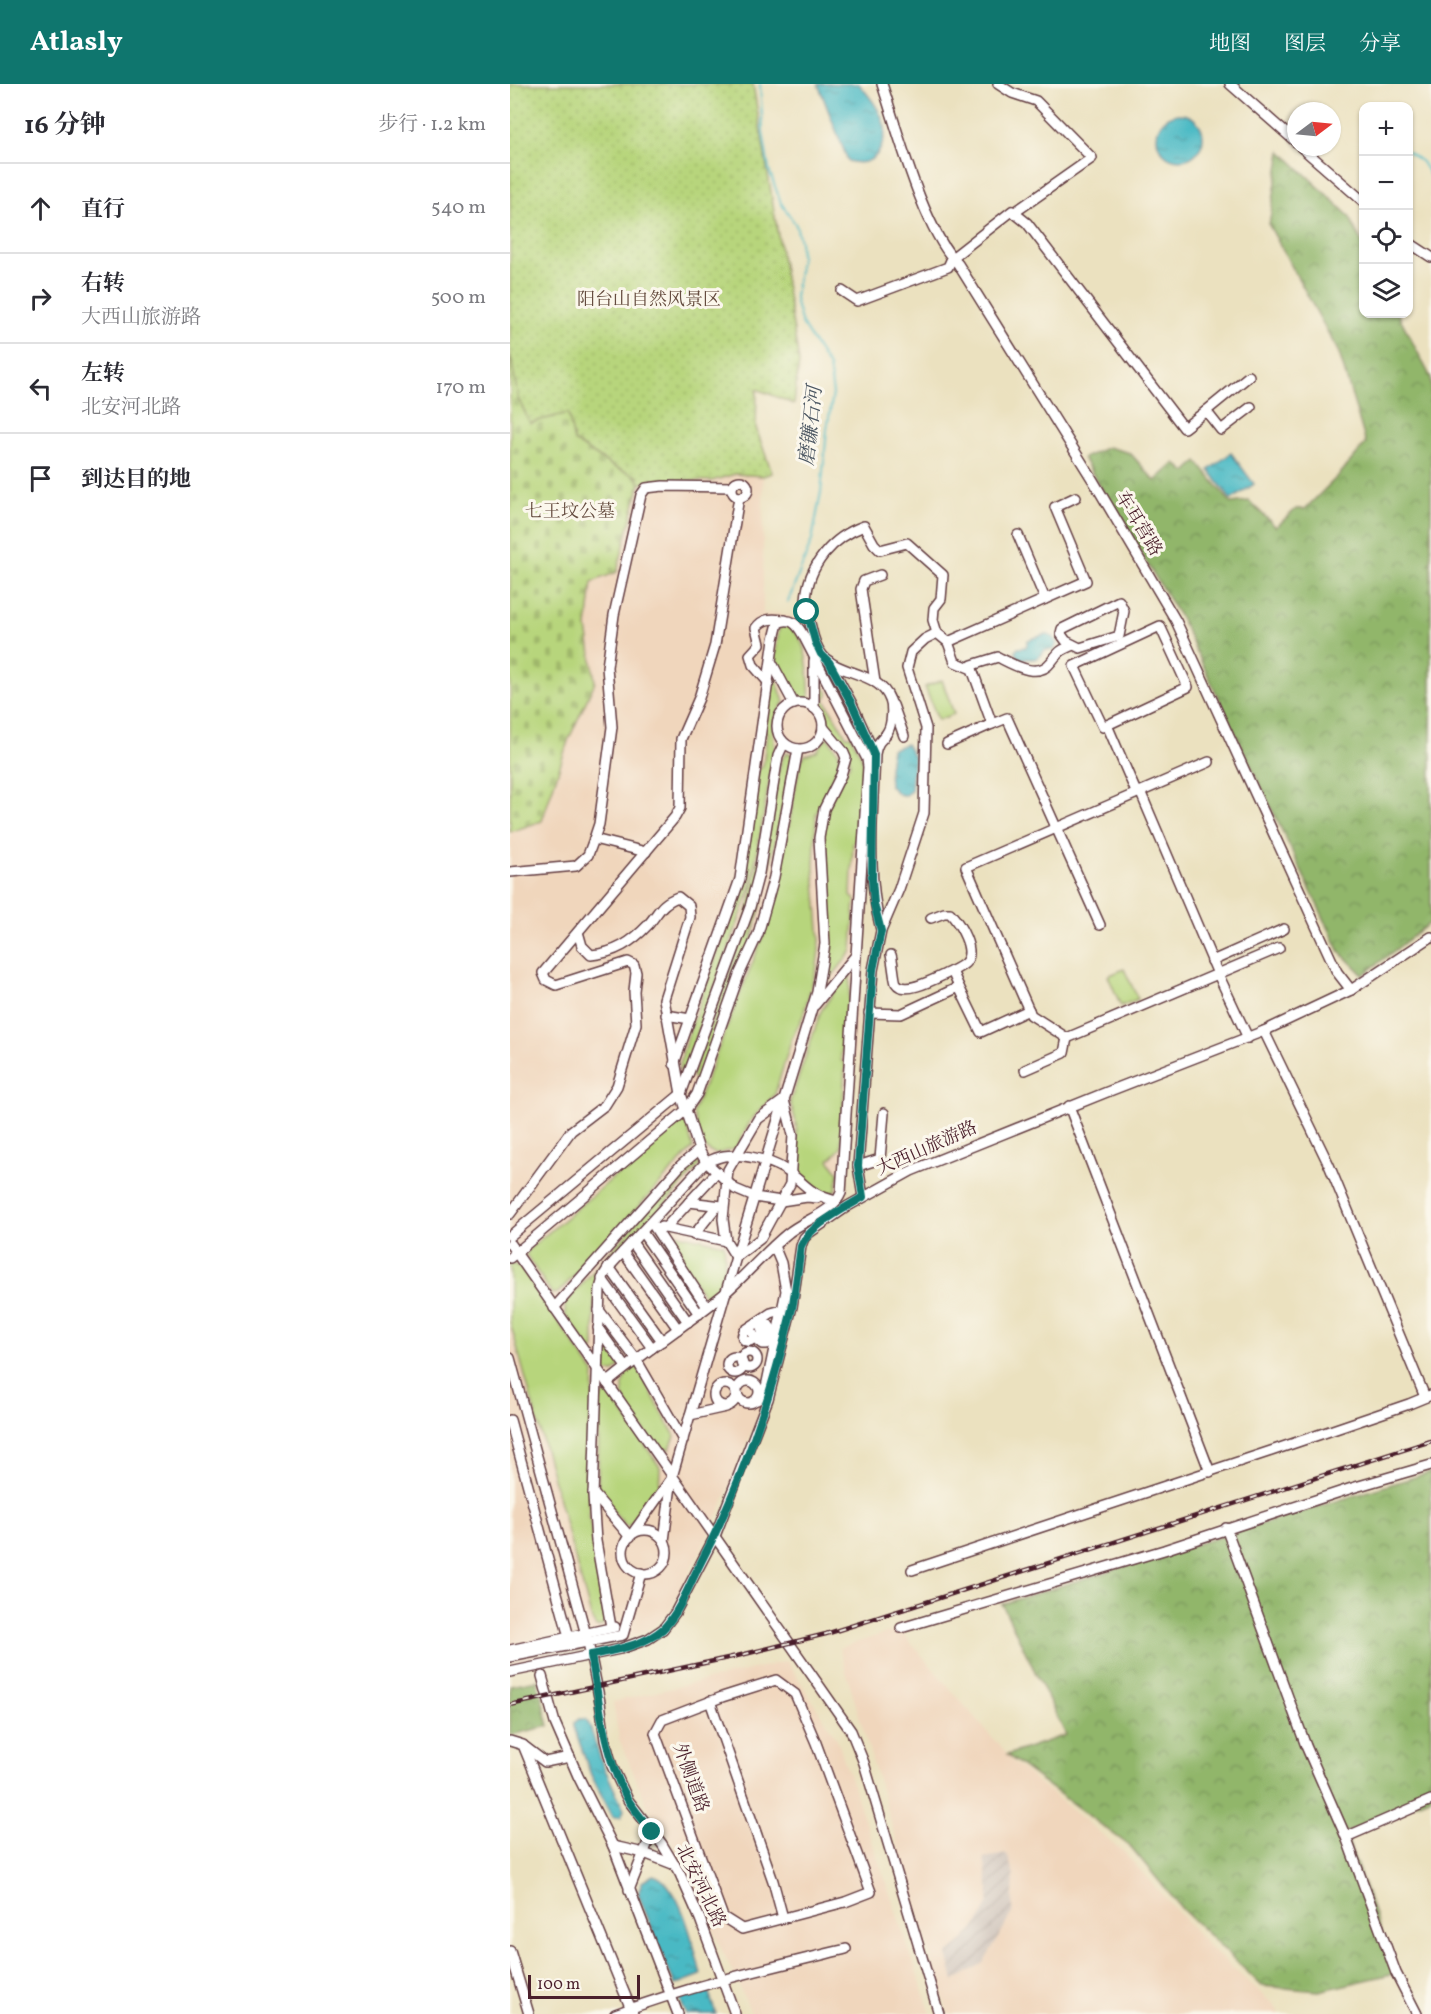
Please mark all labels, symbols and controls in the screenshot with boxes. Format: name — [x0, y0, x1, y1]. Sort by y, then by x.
text: Atlasly — [30, 23, 123, 62]
text: 地图 — [1209, 30, 1251, 59]
text: 图层 — [1284, 30, 1326, 59]
text: 分享 — [1359, 30, 1401, 59]
north arrow — [1287, 102, 1341, 156]
map controls — [1359, 102, 1413, 318]
button: + — [1359, 102, 1413, 156]
text: 16 分钟 — [24, 108, 106, 144]
text: 步行 · 1.2 km — [378, 111, 486, 139]
button: − — [1359, 156, 1413, 210]
icon: ahead — [24, 192, 57, 225]
text: 540 m — [431, 194, 486, 222]
text: 直行 — [81, 195, 125, 226]
button: locate — [1359, 210, 1413, 264]
button: layers — [1359, 264, 1413, 318]
text: 右转 — [81, 269, 125, 300]
icon: right — [24, 282, 57, 315]
text: 500 m — [431, 284, 486, 312]
park label: 阳台山自然风景区 — [577, 288, 721, 313]
text: 大西山旅游路 — [81, 304, 201, 332]
text: 左转 — [81, 359, 125, 390]
icon: left — [24, 372, 57, 405]
text: 170 m — [436, 374, 486, 402]
water label: 磨镰石河 — [794, 382, 830, 467]
text: 北安河北路 — [81, 394, 181, 422]
icon: arrive — [24, 462, 57, 495]
text: 到达目的地 — [81, 465, 191, 496]
street label: 车耳营路 — [1109, 487, 1167, 561]
park label: 七王坟公墓 — [525, 500, 615, 525]
route start — [793, 598, 819, 624]
street label: 大西山旅游路 — [873, 1116, 981, 1182]
street label: 外侧道路 — [666, 1740, 714, 1816]
route end — [638, 1818, 664, 1844]
street label: 北安河北路 — [669, 1840, 731, 1932]
scale bar — [528, 1972, 640, 2000]
text: 100 m — [537, 1974, 580, 1996]

